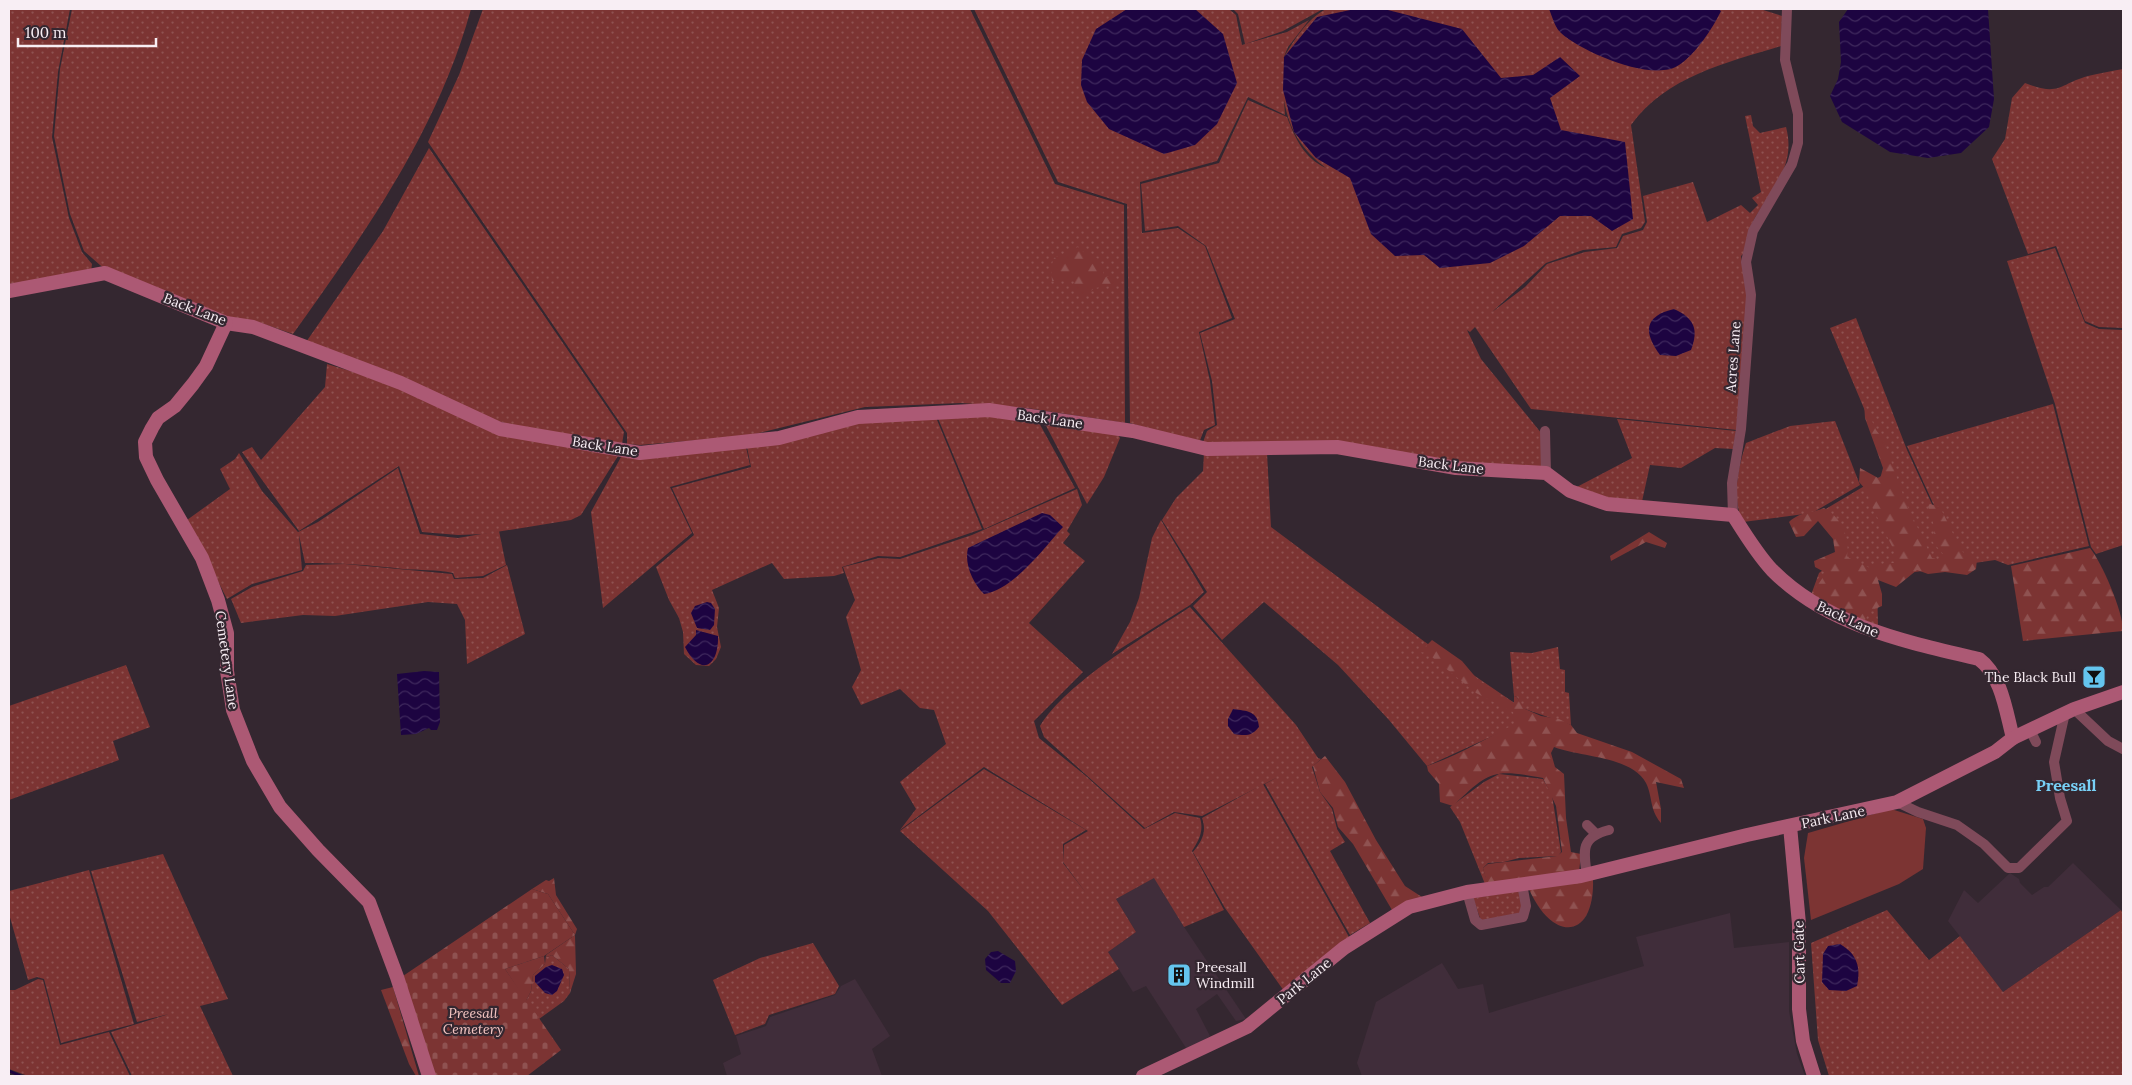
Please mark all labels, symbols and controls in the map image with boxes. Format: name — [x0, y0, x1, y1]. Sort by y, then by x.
scale bar — [18, 15, 155, 47]
text: 100 m — [25, 23, 66, 42]
street label: Back Lane — [161, 289, 230, 329]
street label: Acres Lane — [1721, 320, 1745, 394]
street label: Back Lane — [1016, 405, 1084, 433]
street label: Back Lane — [571, 432, 640, 460]
street label: Back Lane — [1417, 452, 1485, 478]
street label: Back Lane — [1814, 597, 1882, 641]
street label: Cemetery Lane — [211, 609, 243, 711]
bar icon: The Black Bull — [2081, 664, 2107, 690]
place label: The Black Bull — [1985, 668, 2076, 686]
district label: Preesall — [2035, 775, 2097, 795]
street label: Park Lane — [1800, 801, 1867, 833]
street label: Cart Gate — [1789, 920, 1809, 984]
street label: Park Lane — [1273, 953, 1335, 1008]
place label: Preesall Windmill — [1196, 958, 1255, 992]
building icon: Preesall Windmill — [1166, 962, 1192, 988]
park label: Preesall Cemetery — [443, 1004, 503, 1038]

